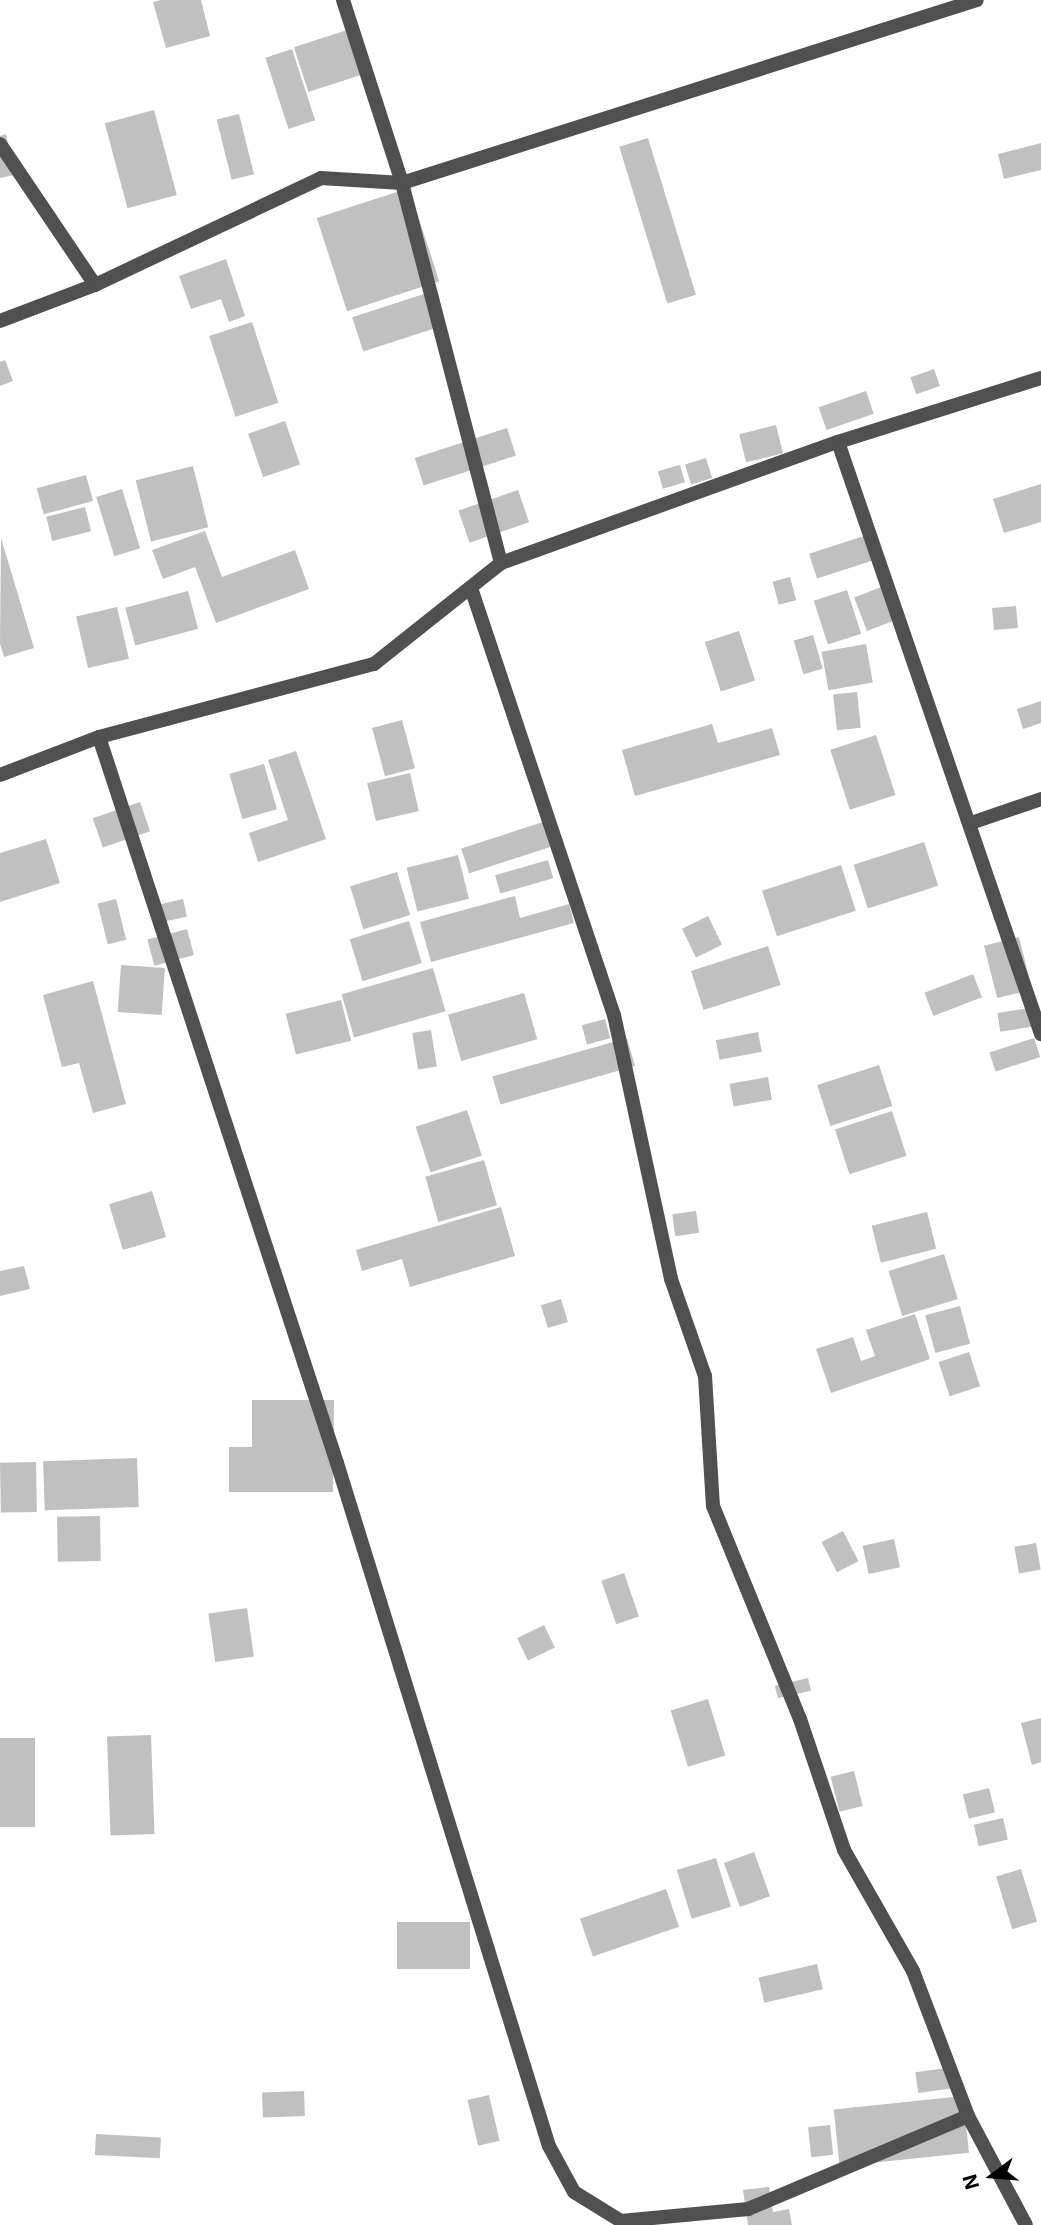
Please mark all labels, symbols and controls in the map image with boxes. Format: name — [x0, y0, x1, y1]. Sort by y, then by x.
north arrow — [957, 2141, 1027, 2211]
text: N — [958, 2172, 984, 2192]

